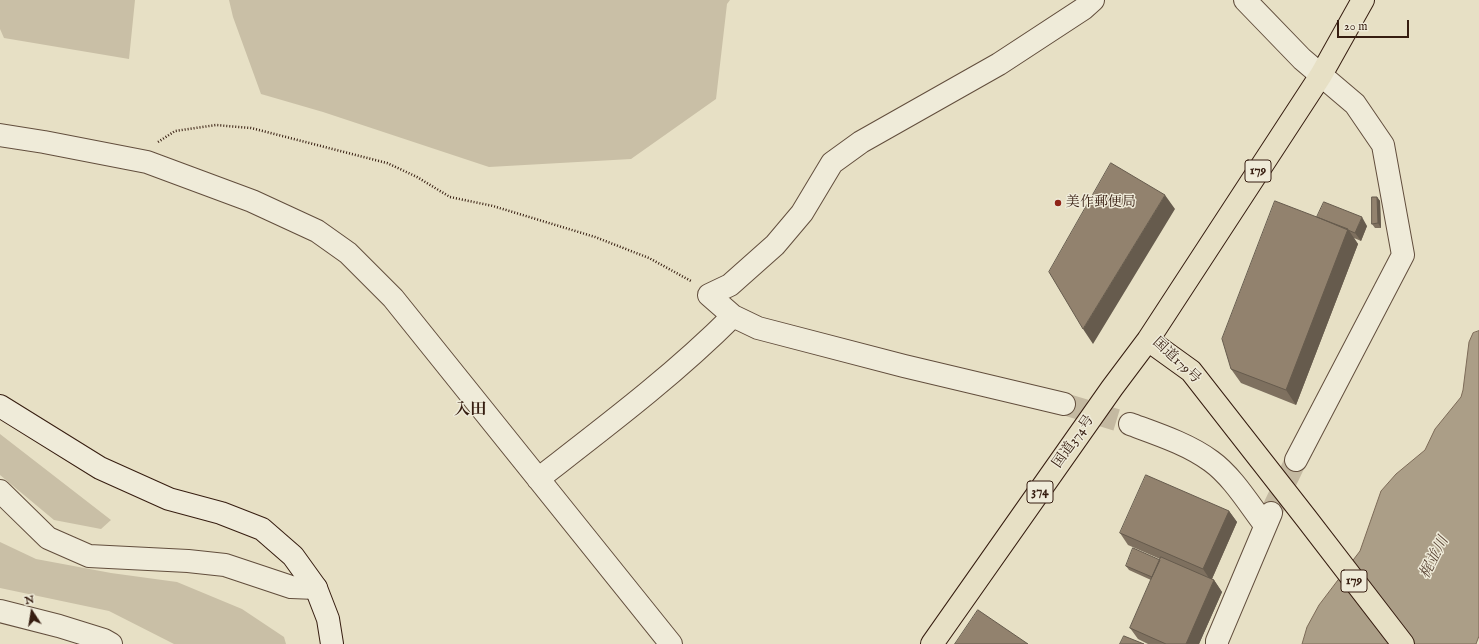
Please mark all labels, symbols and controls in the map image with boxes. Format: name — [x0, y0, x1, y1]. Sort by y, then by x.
scale bar — [1339, 12, 1411, 38]
text: 20 m — [1344, 19, 1367, 34]
road number: 179 — [1245, 160, 1271, 182]
place label: 美作郵便局 — [1066, 195, 1136, 211]
marker: 美作郵便局 — [1053, 198, 1063, 208]
street label: 国道179号 — [1148, 334, 1204, 388]
district label: 入田 — [454, 401, 486, 421]
street label: 国道374号 — [1050, 412, 1098, 472]
road number: 374 — [1027, 481, 1053, 503]
water label: 梶並川 — [1417, 534, 1453, 582]
road number: 179 — [1341, 570, 1367, 592]
north arrow — [12, 592, 52, 632]
text: N — [23, 592, 36, 608]

